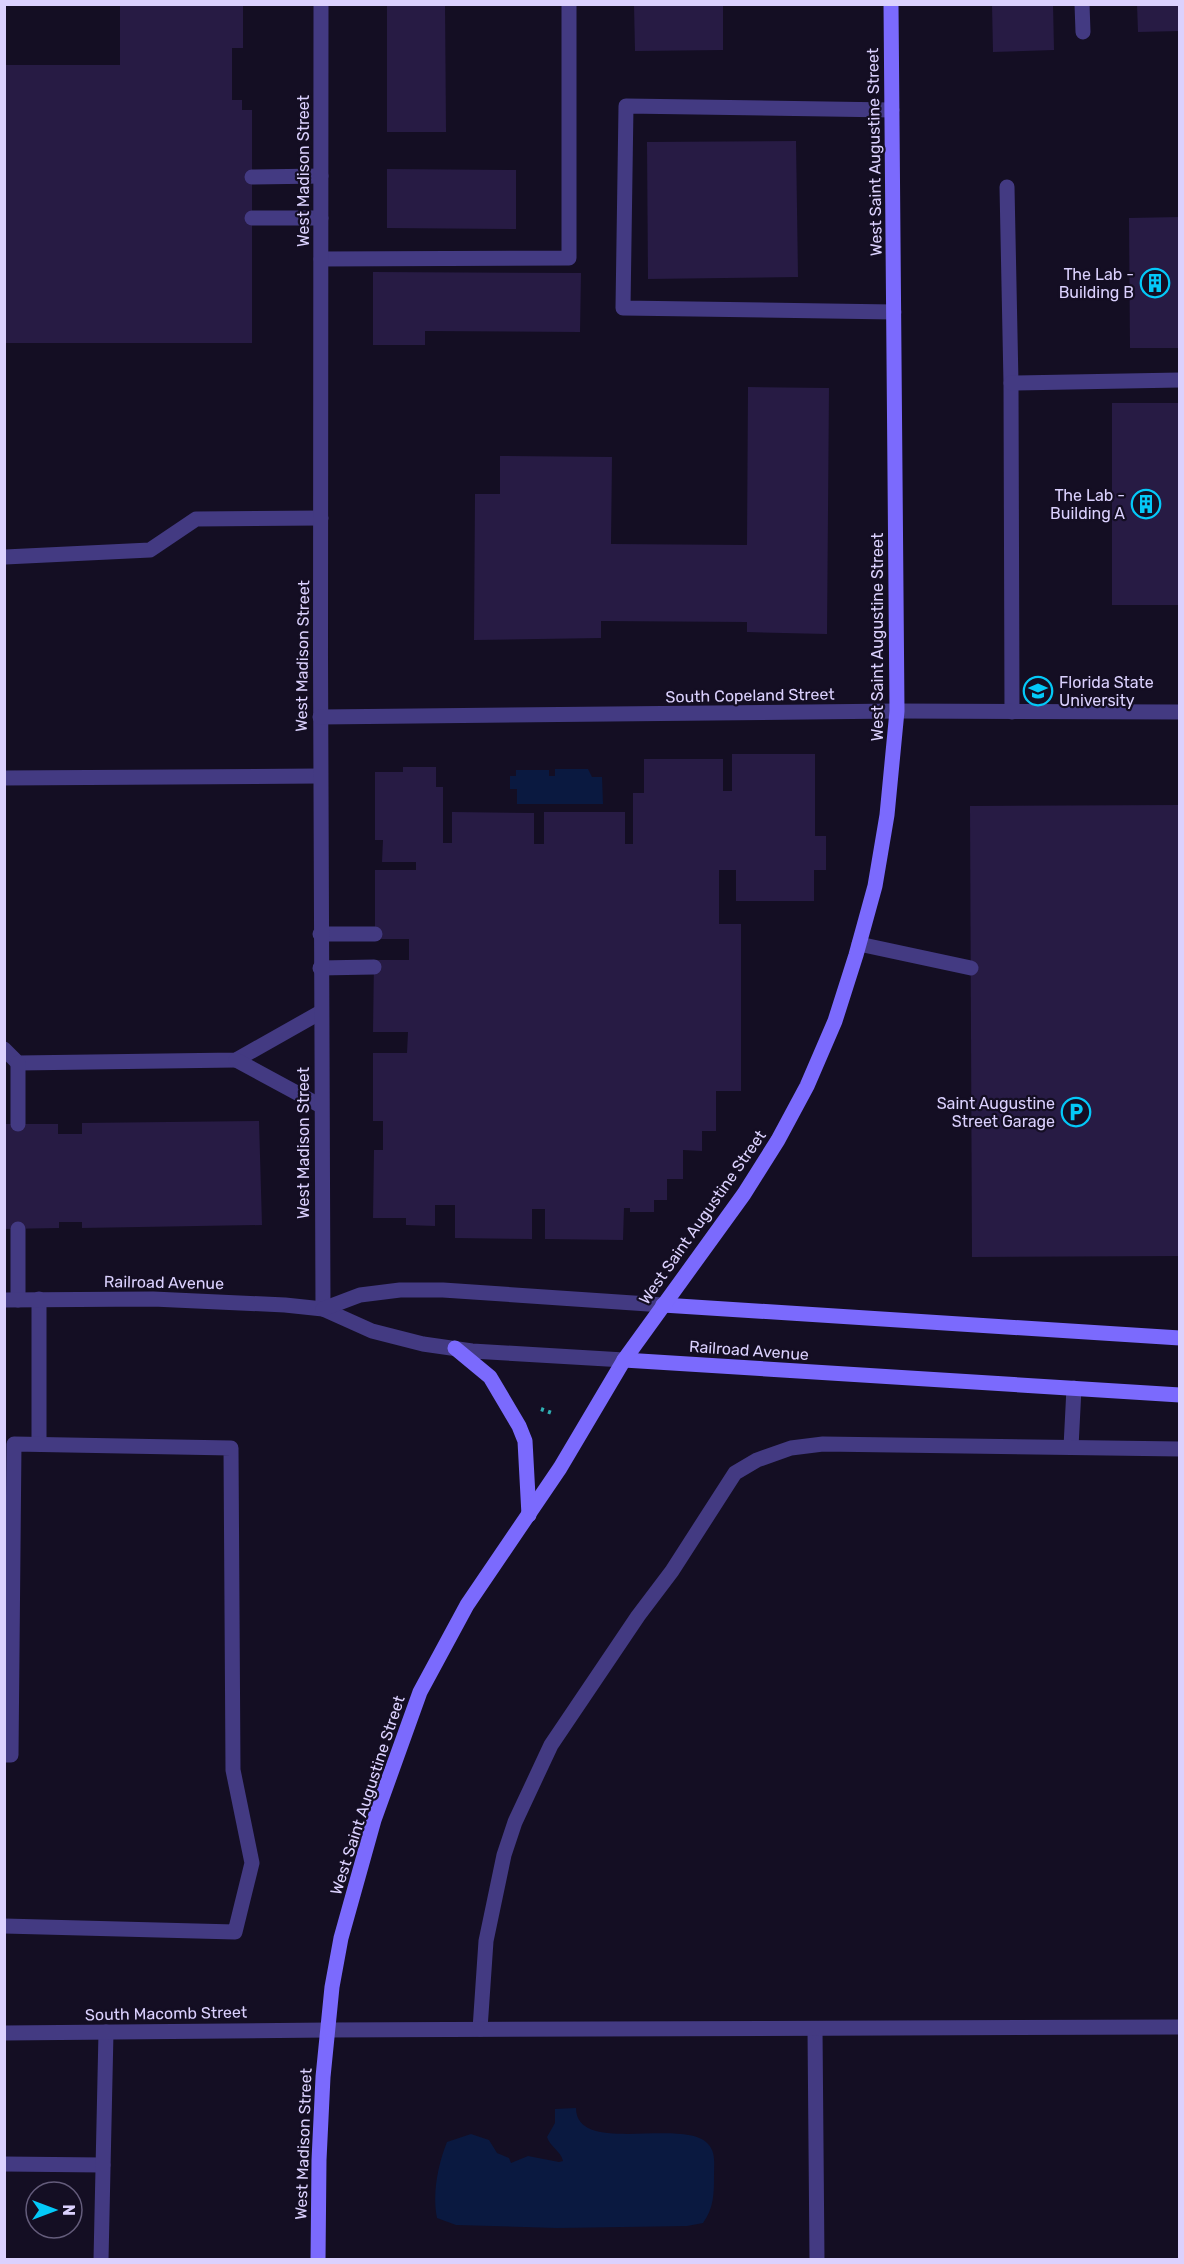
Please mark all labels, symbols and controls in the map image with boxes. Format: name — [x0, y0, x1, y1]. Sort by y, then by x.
street label: West Saint Augustine Street — [863, 48, 886, 256]
street label: West Madison Street — [294, 95, 313, 247]
place label: The Lab - Building B — [1059, 265, 1134, 302]
building icon: The Lab - Building B — [1139, 267, 1171, 299]
place label: The Lab - Building A — [1050, 486, 1125, 523]
building icon: The Lab - Building A — [1130, 488, 1162, 520]
street label: West Saint Augustine Street — [868, 533, 887, 741]
street label: West Madison Street — [292, 580, 313, 732]
place label: Florida State University — [1059, 673, 1154, 710]
school or university icon: Florida State University — [1022, 675, 1054, 707]
street label: South Copeland Street — [665, 685, 835, 706]
street label: West Madison Street — [294, 1067, 313, 1219]
place label: Saint Augustine Street Garage — [937, 1094, 1055, 1131]
parking icon: Saint Augustine Street Garage — [1060, 1096, 1092, 1128]
street label: West Saint Augustine Street — [635, 1127, 770, 1308]
street label: Railroad Avenue — [104, 1272, 224, 1293]
street label: Railroad Avenue — [688, 1337, 810, 1364]
street label: West Saint Augustine Street — [326, 1693, 409, 1897]
street label: South Macomb Street — [85, 2003, 247, 2024]
street label: West Madison Street — [291, 2068, 316, 2220]
north arrow — [24, 2180, 84, 2240]
text: N — [59, 2204, 78, 2216]

